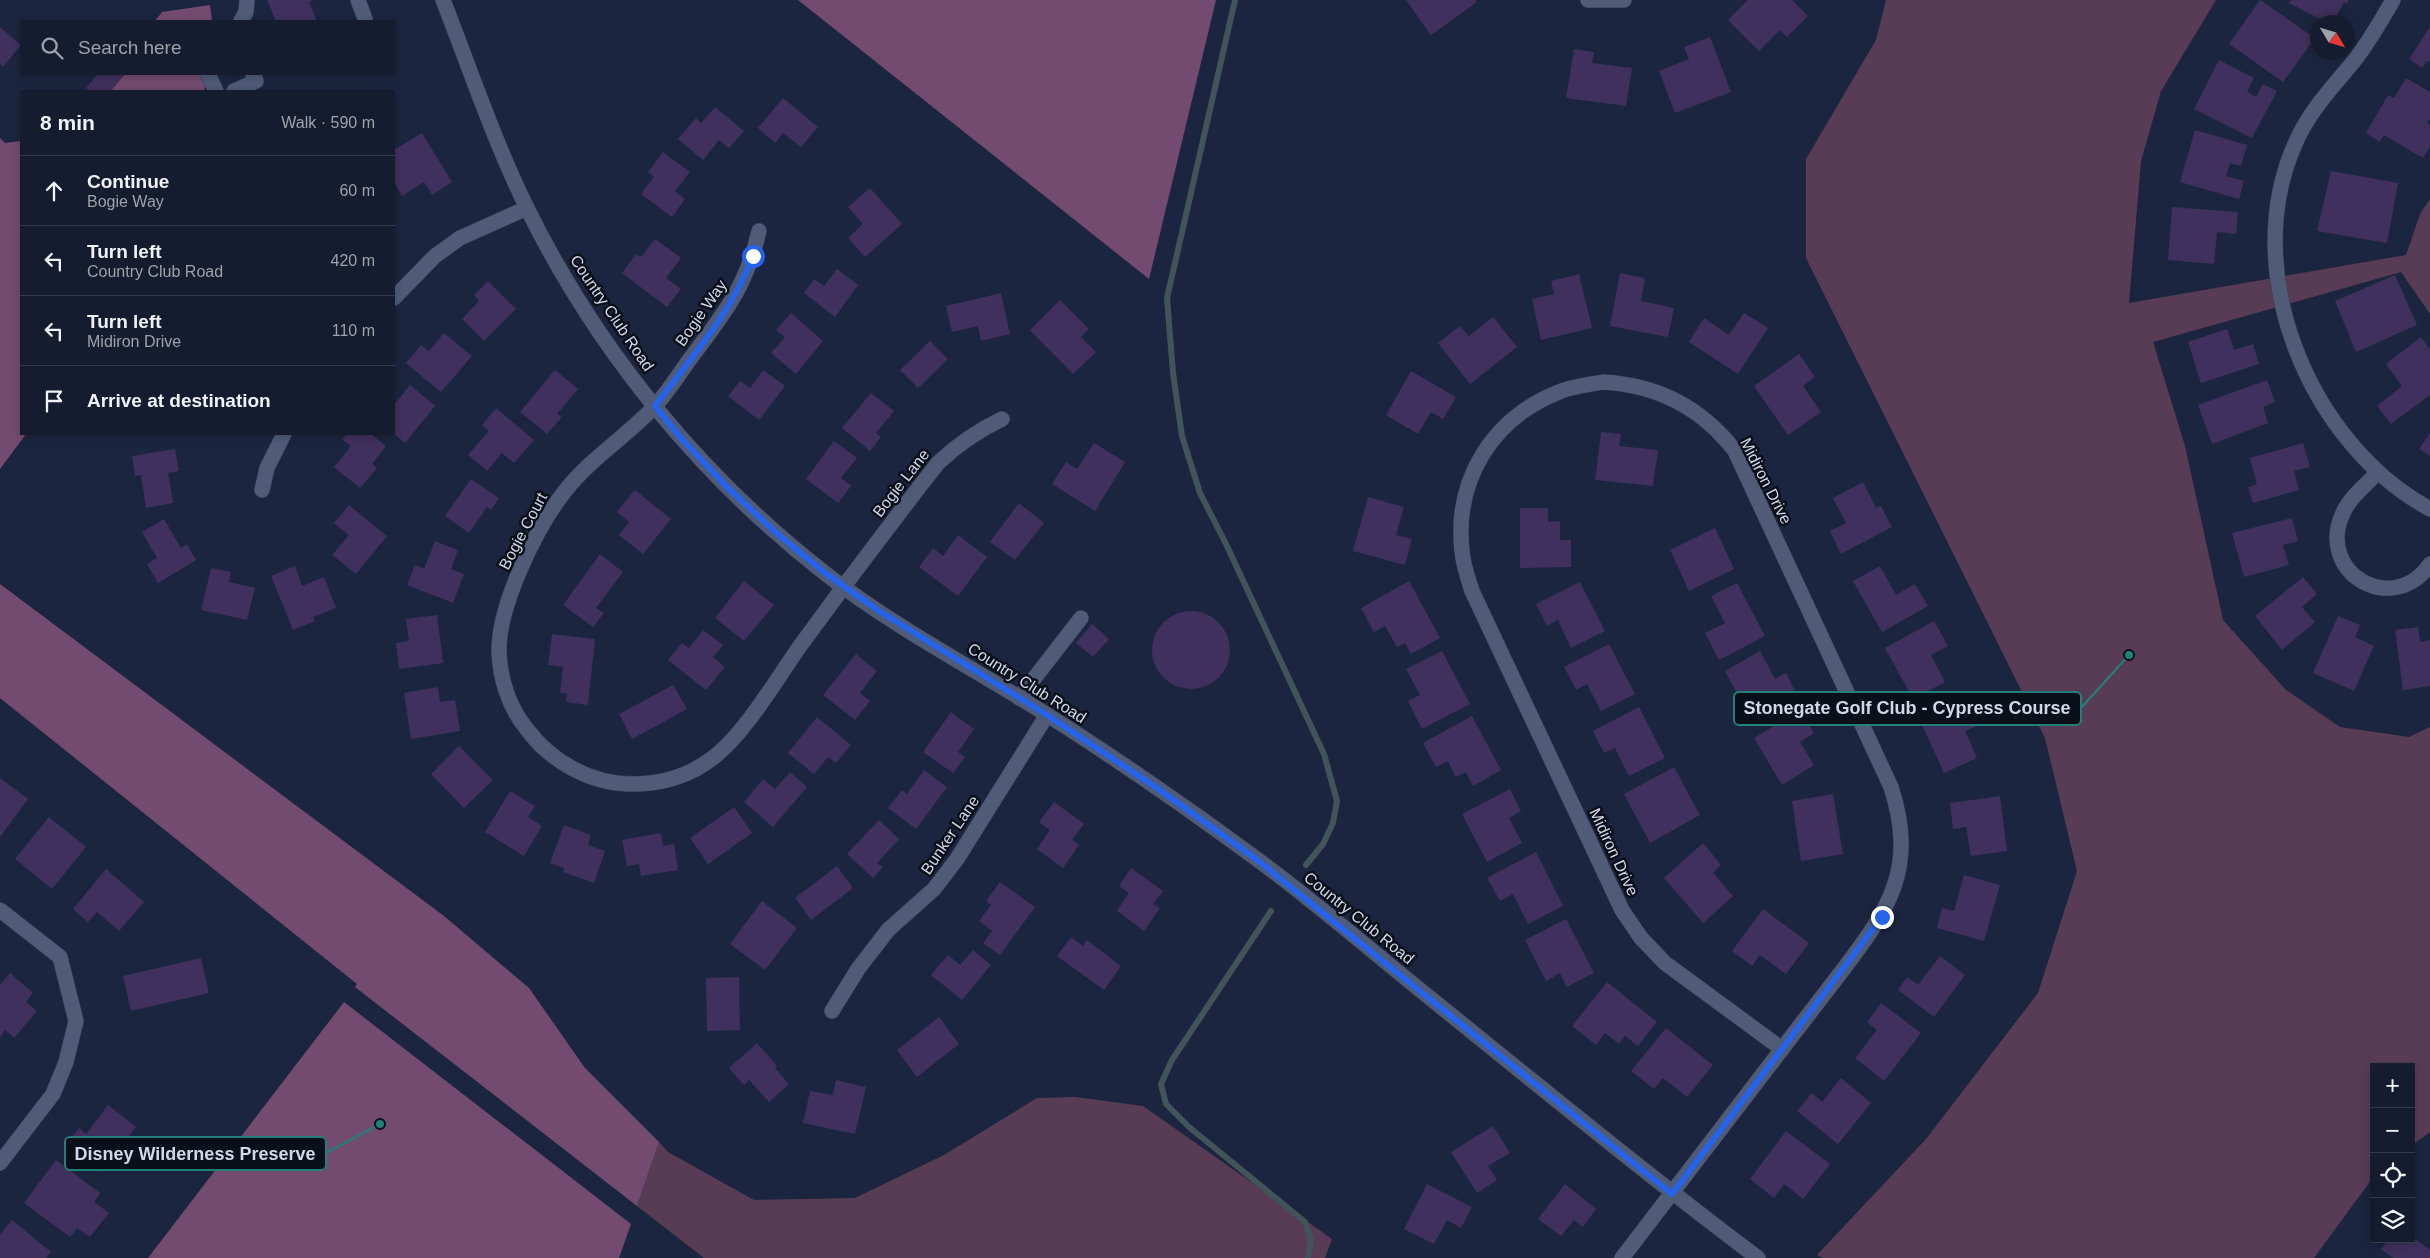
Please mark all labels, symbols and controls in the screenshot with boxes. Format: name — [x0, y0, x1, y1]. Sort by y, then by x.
north arrow — [2310, 15, 2355, 60]
search box — [20, 20, 395, 75]
icon: search — [38, 34, 66, 62]
text: Search here — [78, 37, 182, 58]
text: 8 min — [40, 111, 95, 134]
text: Walk · 590 m — [281, 114, 375, 131]
text: Continue — [87, 171, 169, 192]
icon: ahead — [40, 177, 68, 205]
text: 60 m — [339, 182, 375, 199]
text: Bogie Way — [87, 193, 164, 210]
text: Turn left — [87, 241, 162, 262]
route start — [742, 245, 765, 268]
icon: left — [40, 247, 68, 275]
text: 420 m — [331, 252, 375, 269]
street label: Country Club Road — [567, 252, 657, 374]
text: Country Club Road — [87, 263, 223, 280]
street label: Bogie Way — [672, 277, 730, 349]
text: Turn left — [87, 311, 162, 332]
icon: left — [40, 317, 68, 345]
text: 110 m — [332, 322, 375, 339]
text: Midiron Drive — [87, 333, 181, 350]
icon: arrive — [40, 387, 68, 415]
text: Arrive at destination — [87, 390, 271, 411]
street label: Midiron Drive — [1737, 435, 1795, 527]
street label: Bogie Lane — [869, 446, 933, 520]
street label: Bogie Court — [496, 489, 551, 572]
street label: Country Club Road — [965, 640, 1089, 726]
callout: Stonegate Golf Club - Cypress Course — [1734, 692, 2081, 725]
text: Stonegate Golf Club - Cypress Course — [1743, 698, 2071, 718]
street label: Bunker Lane — [918, 793, 982, 877]
street label: Midiron Drive — [1586, 806, 1642, 898]
street label: Country Club Road — [1301, 869, 1417, 967]
route end — [1871, 906, 1894, 929]
map controls — [2370, 1063, 2415, 1243]
button: + — [2370, 1063, 2415, 1108]
button: − — [2370, 1108, 2415, 1153]
callout: Disney Wilderness Preserve — [65, 1137, 326, 1170]
text: Disney Wilderness Preserve — [75, 1144, 315, 1164]
button: locate — [2370, 1153, 2415, 1198]
button: layers — [2370, 1198, 2415, 1243]

